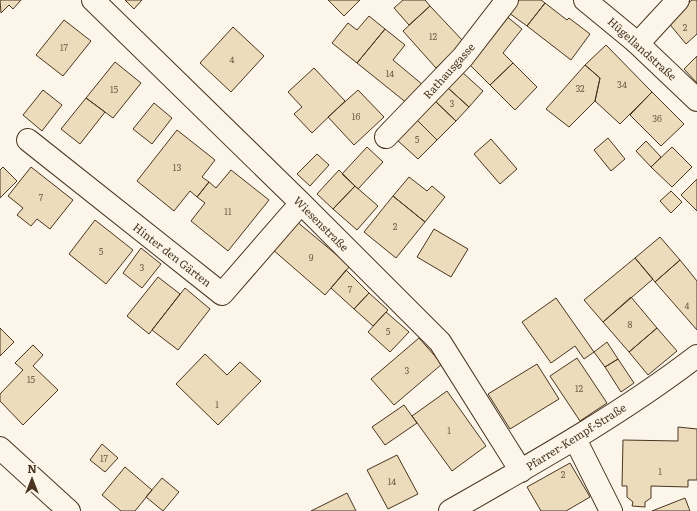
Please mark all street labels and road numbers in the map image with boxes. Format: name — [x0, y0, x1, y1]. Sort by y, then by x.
street label: Hügellandstraße — [605, 13, 681, 84]
street label: Rathausgasse — [419, 39, 478, 102]
street label: Wiesenstraße — [291, 192, 353, 255]
street label: Hinter den Gärten — [130, 219, 215, 290]
street label: Pfarrer-Kempf-Straße — [522, 399, 629, 474]

